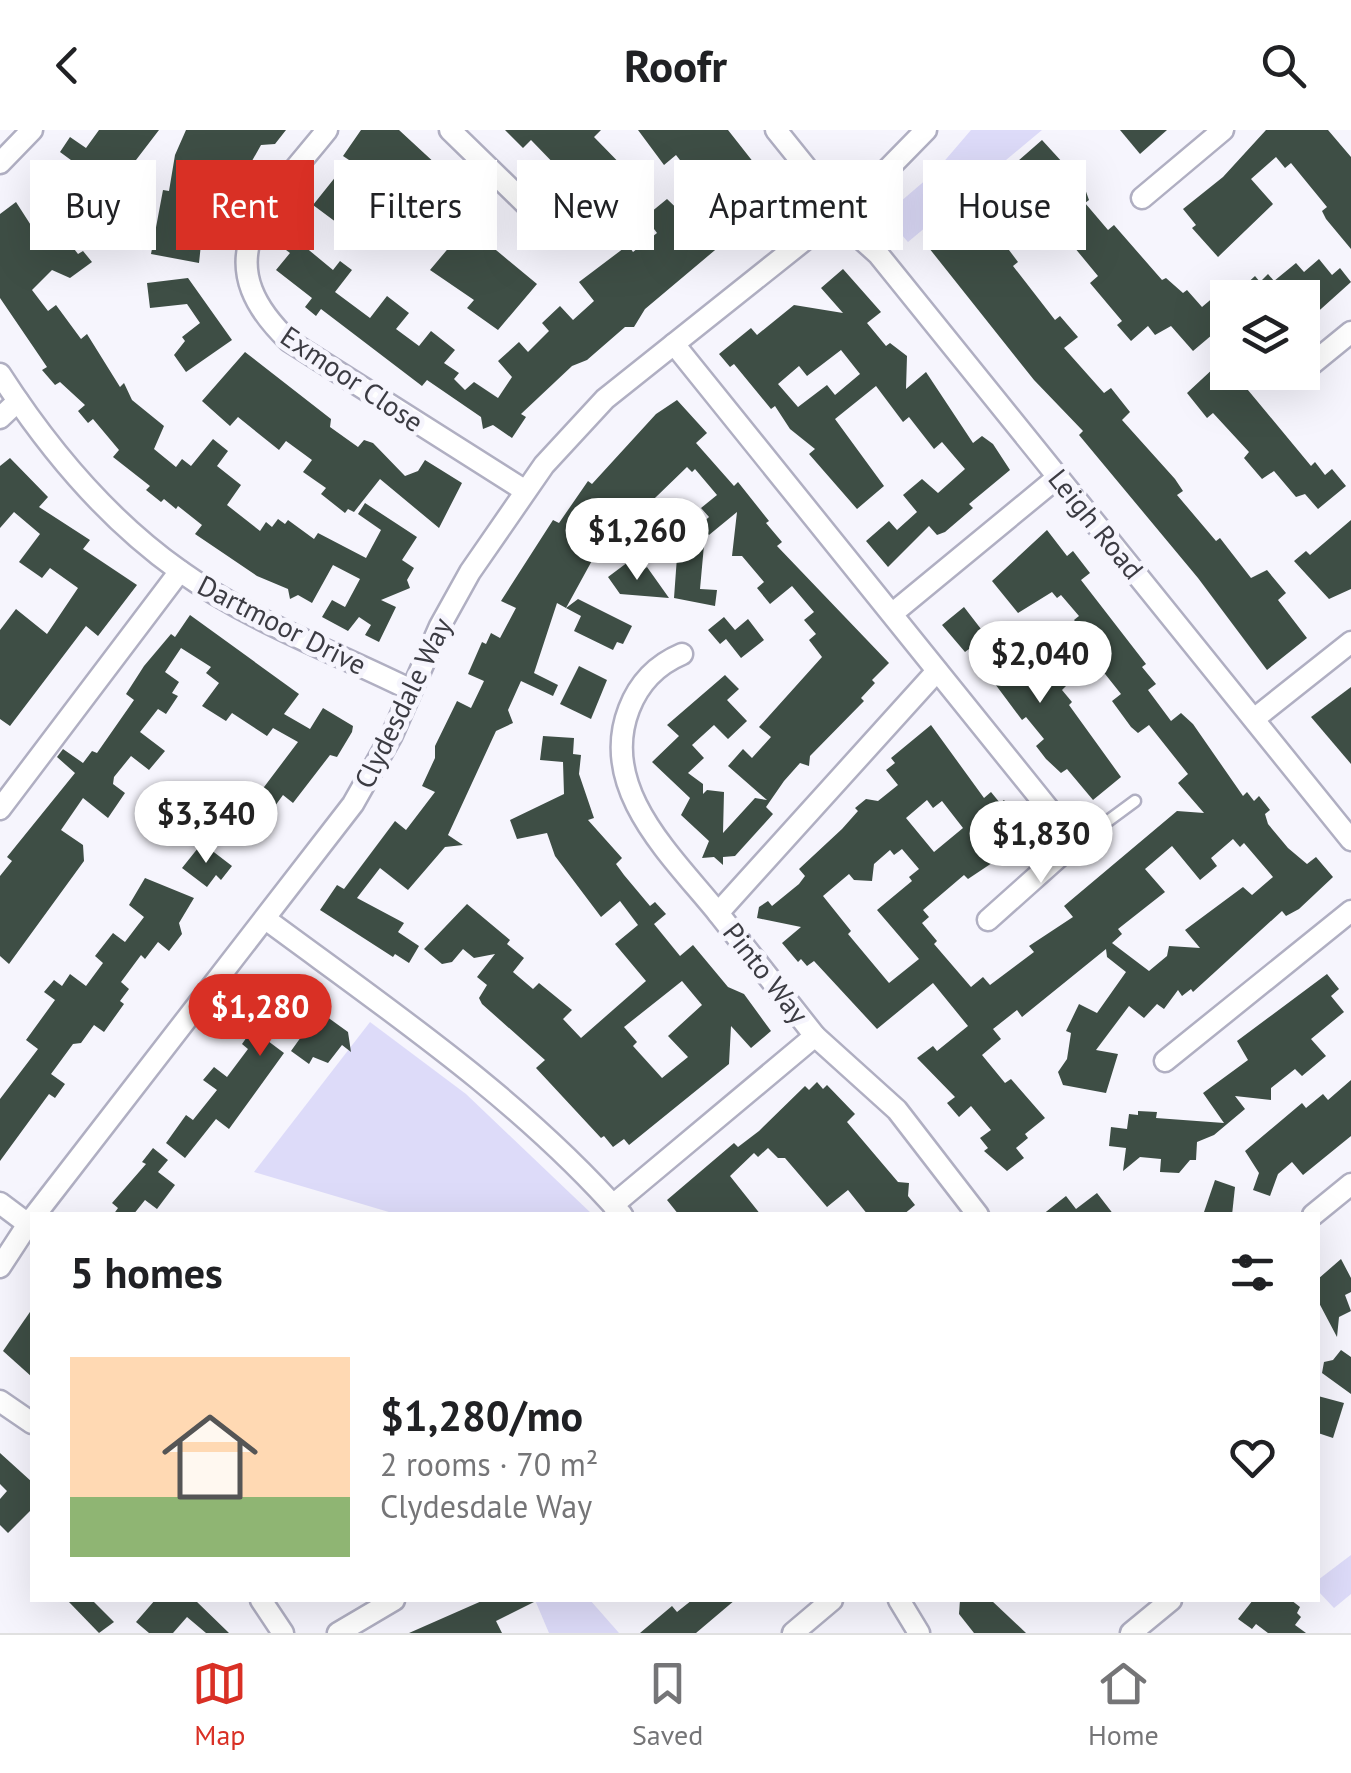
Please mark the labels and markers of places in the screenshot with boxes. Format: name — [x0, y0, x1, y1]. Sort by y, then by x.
pin: $1,260 — [556, 498, 718, 583]
pin: $2,040 — [959, 621, 1121, 706]
pin: $3,340 — [125, 781, 287, 866]
pin: $1,830 — [960, 801, 1122, 886]
pin: $1,280 — [179, 974, 341, 1059]

